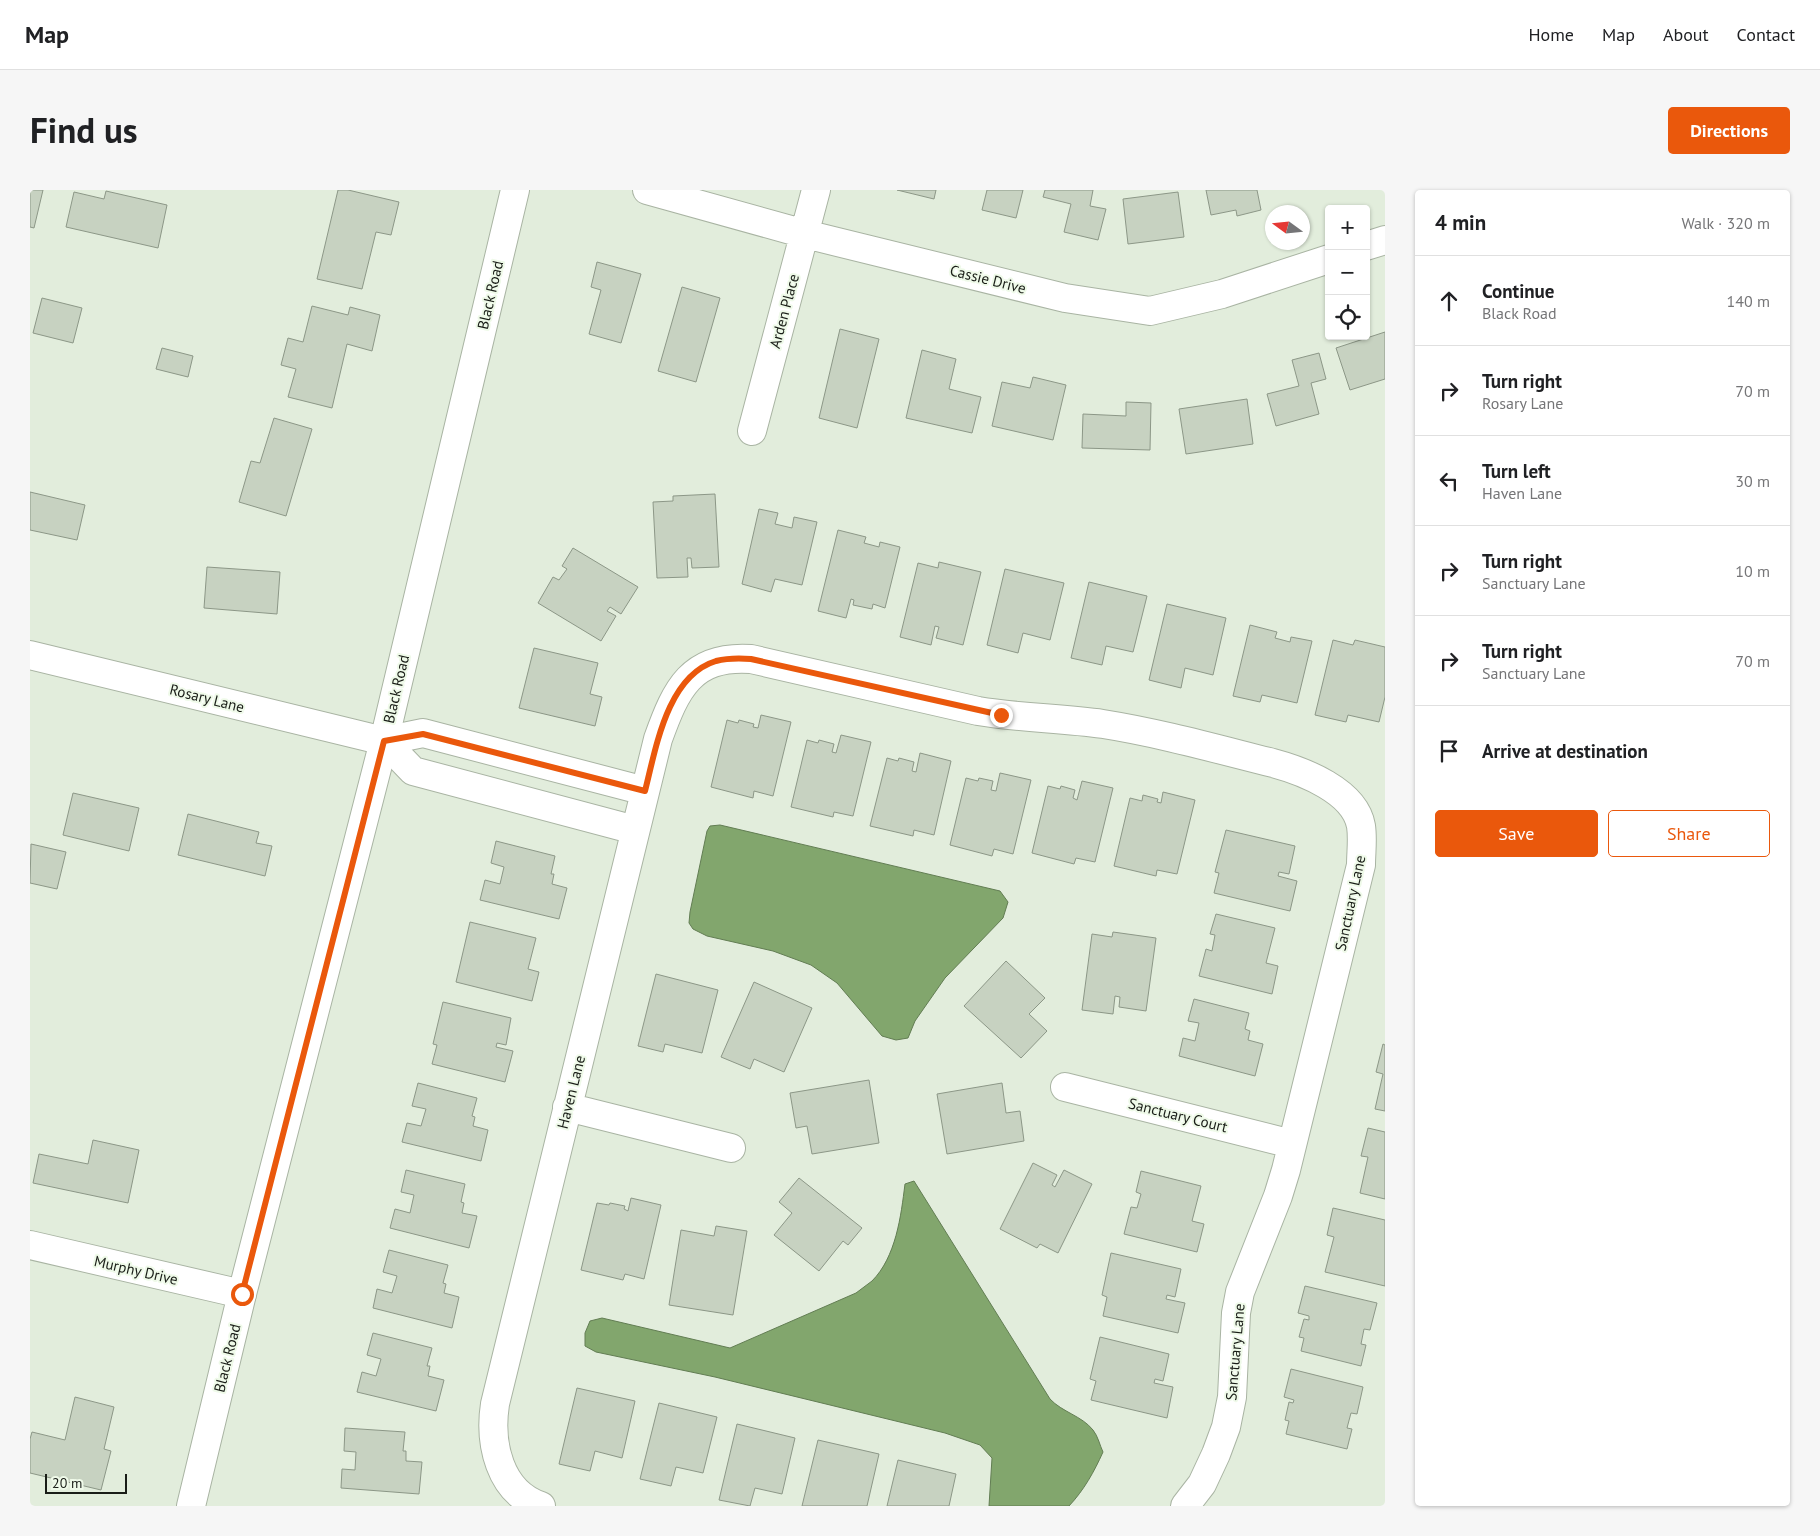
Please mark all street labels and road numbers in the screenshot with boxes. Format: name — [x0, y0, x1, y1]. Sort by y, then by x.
street label: Black Road — [473, 259, 507, 331]
street label: Cassie Drive — [948, 260, 1028, 298]
street label: Arden Place — [765, 272, 803, 350]
street label: Black Road — [379, 653, 413, 725]
street label: Rosary Lane — [168, 680, 246, 716]
street label: Sanctuary Lane — [1331, 853, 1369, 953]
street label: Haven Lane — [553, 1053, 589, 1131]
street label: Sanctuary Court — [1127, 1094, 1229, 1136]
street label: Murphy Drive — [92, 1251, 180, 1289]
street label: Sanctuary Lane — [1221, 1303, 1249, 1401]
street label: Black Road — [209, 1322, 245, 1394]

